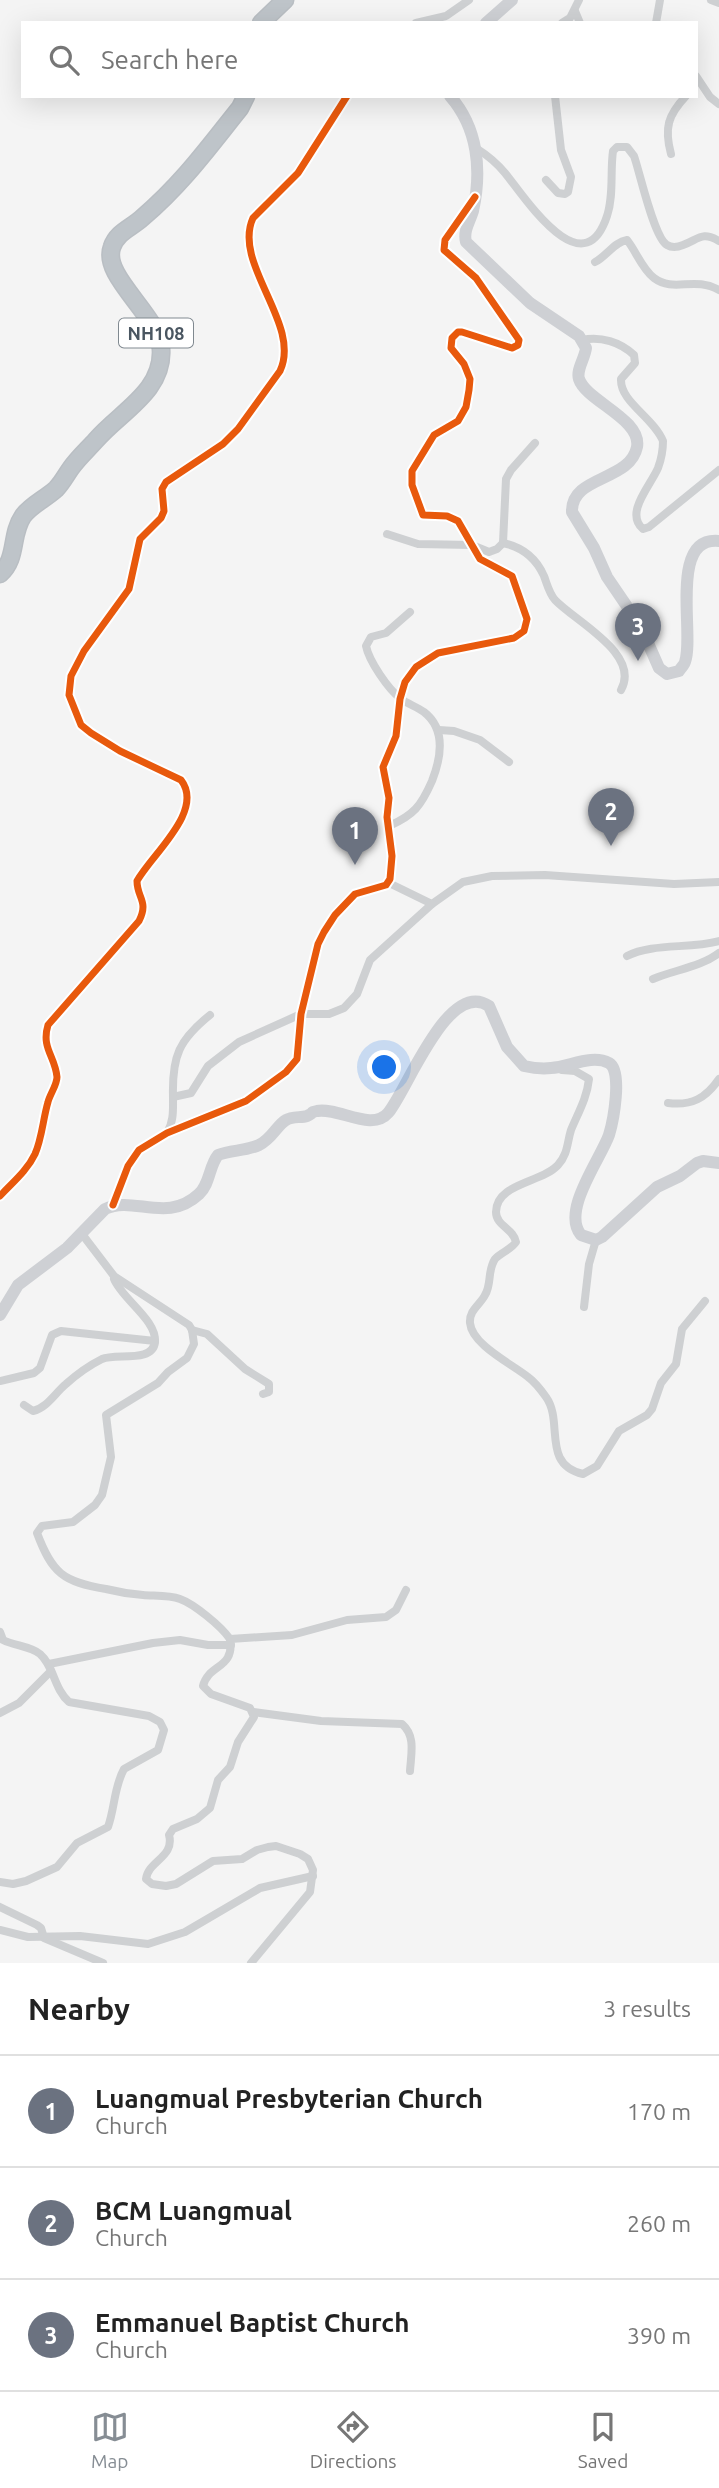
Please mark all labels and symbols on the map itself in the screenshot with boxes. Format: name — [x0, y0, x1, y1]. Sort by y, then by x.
road number: NH108 — [119, 318, 193, 348]
pin: 3 — [615, 603, 661, 661]
pin: 2 — [588, 788, 634, 846]
pin: 1 — [332, 807, 378, 865]
your location — [367, 1050, 401, 1084]

